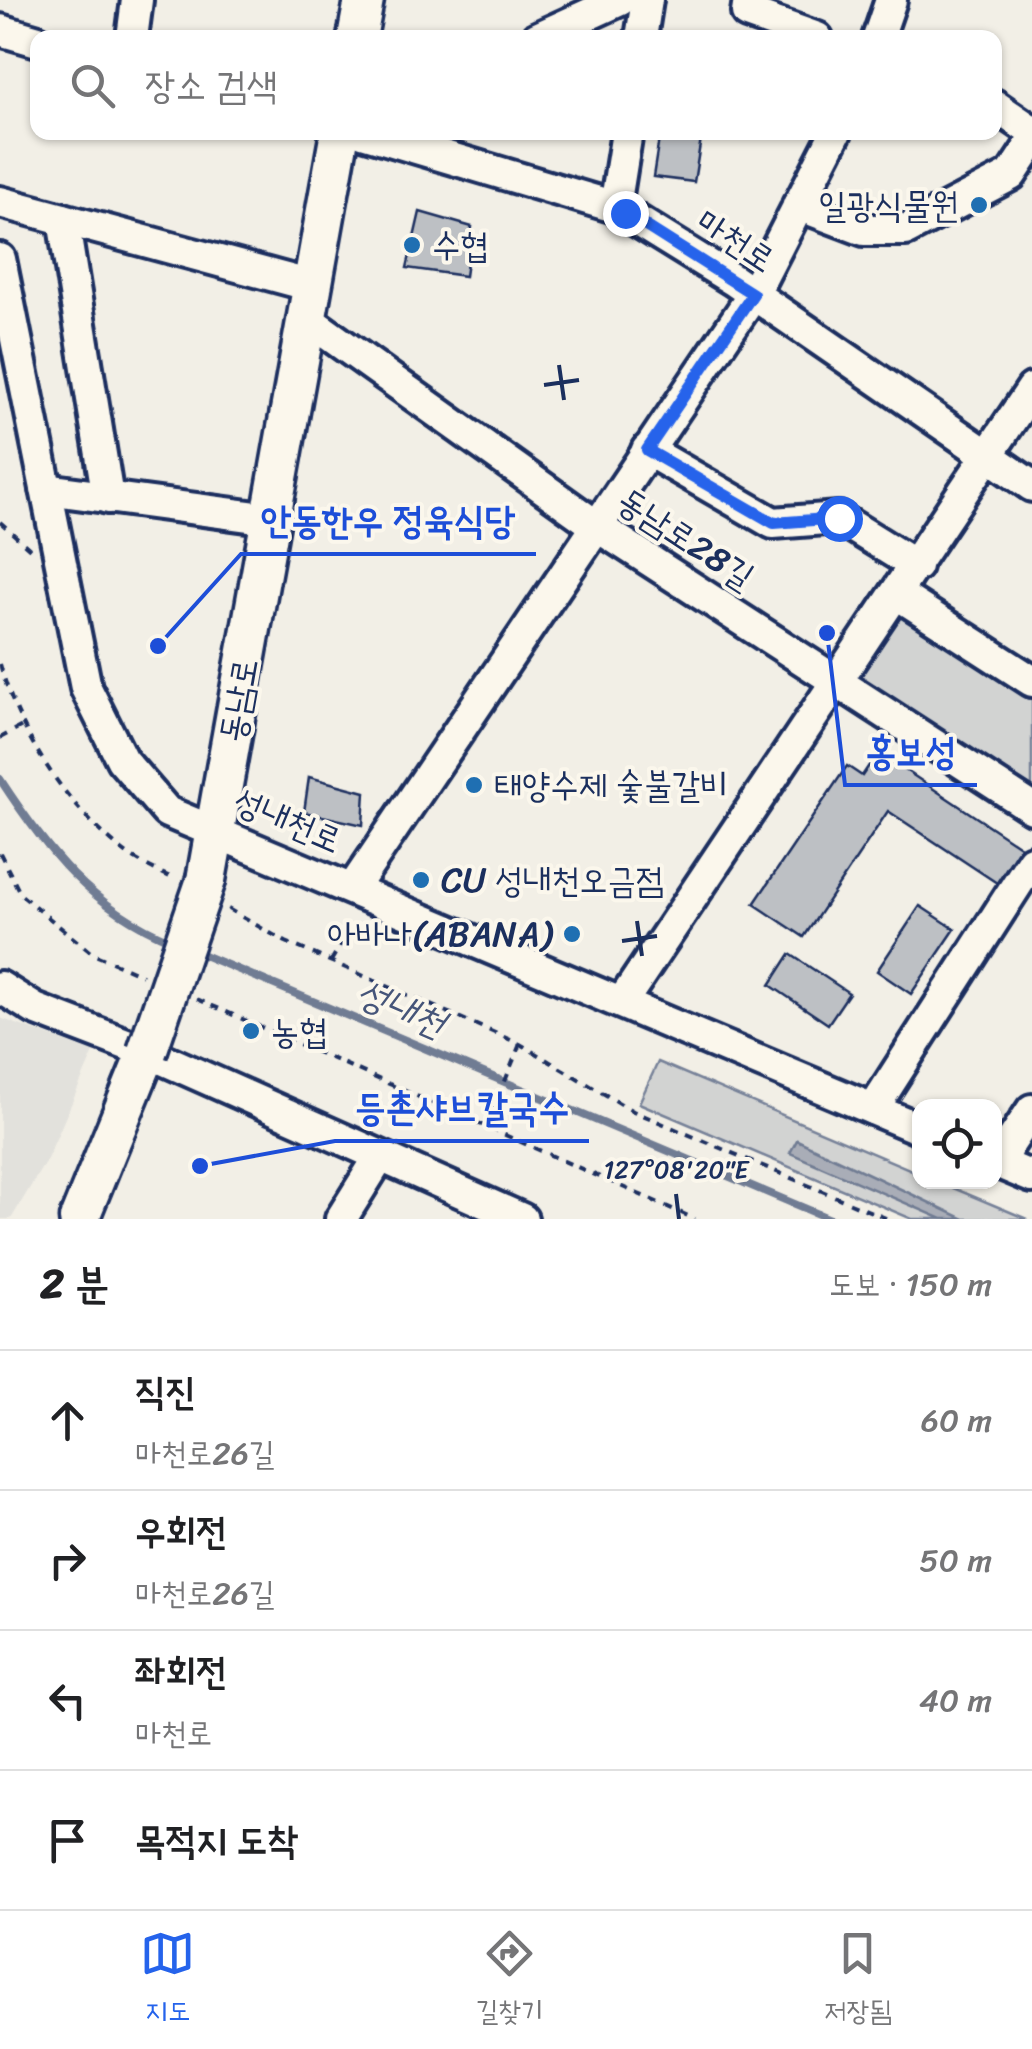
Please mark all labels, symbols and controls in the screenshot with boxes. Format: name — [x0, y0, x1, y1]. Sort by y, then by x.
search box — [30, 30, 1002, 140]
text: 장소 검색 — [145, 52, 277, 119]
icon: search — [65, 58, 120, 113]
place label: 일광식물원 — [818, 174, 959, 236]
route end — [603, 191, 649, 237]
street label: 마천로 — [684, 191, 788, 289]
marker: 일광식물원 — [968, 194, 990, 216]
place label: 수협 — [432, 214, 488, 276]
marker: 수협 — [401, 234, 423, 256]
street label: 동남로28길 — [605, 470, 767, 606]
callout: 안동한우 정육식당 — [241, 486, 536, 554]
text: 안동한우 정육식당 — [261, 487, 516, 554]
route start — [817, 496, 863, 542]
street label: 동남로 — [200, 653, 276, 747]
callout: 홍보성 — [845, 717, 977, 785]
text: 홍보성 — [865, 718, 957, 785]
place label: 태양수제 숯불갈비 — [494, 754, 728, 816]
street label: 성내천로 — [224, 769, 352, 871]
marker: 태양수제 숯불갈비 — [463, 774, 485, 796]
place label: CU 성내천오금점 — [441, 849, 664, 911]
marker: CU 성내천오금점 — [410, 869, 432, 891]
place label: 아바나(ABANA) — [328, 903, 554, 965]
marker: 아바나(ABANA) — [561, 923, 583, 945]
water label: 성내천 — [346, 959, 459, 1058]
place label: 농협 — [271, 1000, 327, 1062]
marker: 농협 — [240, 1020, 262, 1042]
callout: 등촌샤브칼국수 — [335, 1073, 589, 1141]
text: 등촌샤브칼국수 — [355, 1074, 569, 1141]
map controls — [912, 1099, 1002, 1189]
button: locate — [912, 1099, 1002, 1189]
text: 127°08'20"E — [604, 1147, 751, 1192]
text: 2 분 — [40, 1247, 109, 1321]
text: 도보 · 150 m — [829, 1256, 992, 1313]
text: 직진 — [135, 1358, 196, 1425]
text: 60 m — [921, 1392, 992, 1449]
icon: ahead — [40, 1393, 95, 1448]
text: 마천로26길 — [135, 1425, 275, 1482]
text: 우회전 — [135, 1498, 227, 1565]
text: 50 m — [919, 1532, 992, 1589]
icon: right — [40, 1533, 95, 1588]
text: 마천로26길 — [135, 1565, 275, 1622]
text: 좌회전 — [135, 1638, 227, 1705]
text: 40 m — [919, 1672, 992, 1729]
icon: left — [40, 1673, 95, 1728]
text: 마천로 — [135, 1705, 212, 1762]
text: 목적지 도착 — [135, 1807, 298, 1874]
icon: arrive — [40, 1813, 95, 1868]
tab: 지도 — [140, 1926, 195, 2035]
tab: 길찾기 — [476, 1926, 543, 2035]
tab: 저장됨 — [824, 1926, 892, 2035]

